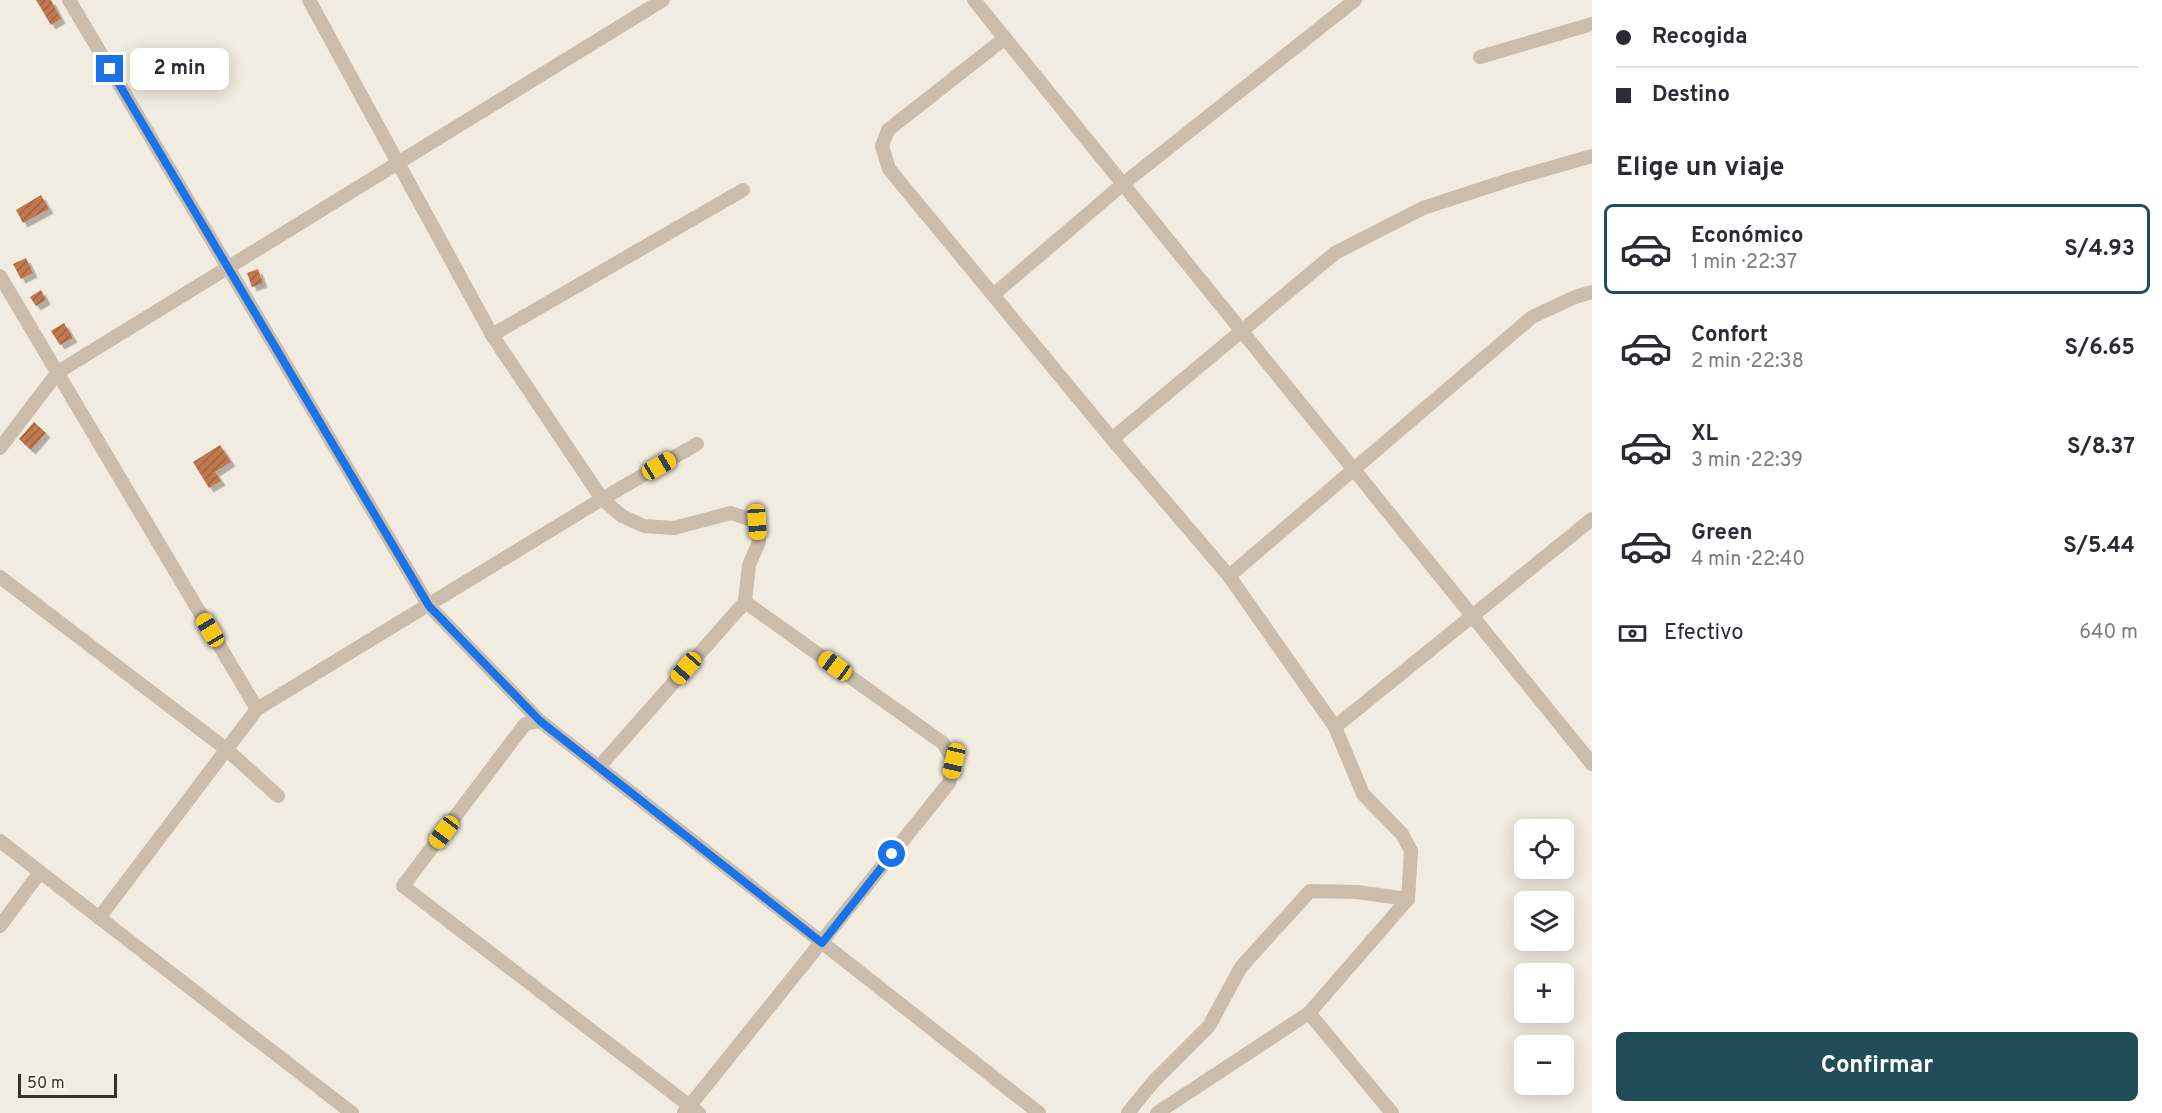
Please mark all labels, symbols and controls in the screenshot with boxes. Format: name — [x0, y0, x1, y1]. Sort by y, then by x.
text: Recogida — [1652, 24, 1747, 51]
callout: 2 min — [131, 48, 230, 90]
route end — [96, 55, 123, 82]
text: 2 min — [153, 56, 206, 82]
text: Destino — [1652, 82, 1730, 109]
text: Elige un viaje — [1616, 151, 1785, 185]
icon: car — [1619, 222, 1673, 276]
text: Económico — [1691, 223, 1804, 250]
text: S/4.93 — [2064, 236, 2135, 263]
text: 1 min · 22:37 — [1691, 250, 1797, 276]
icon: car — [1619, 321, 1673, 375]
text: Confort — [1691, 322, 1768, 349]
text: S/6.65 — [2065, 335, 2135, 362]
text: 2 min · 22:38 — [1691, 349, 1804, 375]
icon: car — [1619, 420, 1673, 474]
text: XL — [1691, 421, 1718, 448]
text: S/8.37 — [2067, 434, 2135, 461]
text: 3 min · 22:39 — [1691, 448, 1803, 474]
car — [639, 449, 679, 483]
car — [747, 503, 767, 541]
icon: car — [1619, 519, 1673, 573]
text: Green — [1691, 520, 1753, 547]
text: S/5.44 — [2063, 533, 2135, 560]
text: 4 min · 22:40 — [1691, 547, 1805, 573]
car — [193, 610, 227, 650]
icon: cash — [1616, 617, 1649, 650]
text: Efectivo — [1664, 620, 1744, 647]
text: 640 m — [2079, 620, 2138, 646]
car — [815, 648, 855, 684]
car — [667, 649, 705, 687]
car — [941, 741, 967, 781]
car — [426, 812, 462, 852]
map controls — [1514, 819, 1574, 1095]
button: locate — [1514, 819, 1574, 879]
route start — [878, 840, 905, 867]
button: layers — [1514, 891, 1574, 951]
button: + — [1514, 963, 1574, 1023]
button: Confirmar — [1616, 1032, 2138, 1101]
button: − — [1514, 1035, 1574, 1095]
scale bar — [18, 1071, 117, 1098]
text: 50 m — [27, 1074, 65, 1094]

